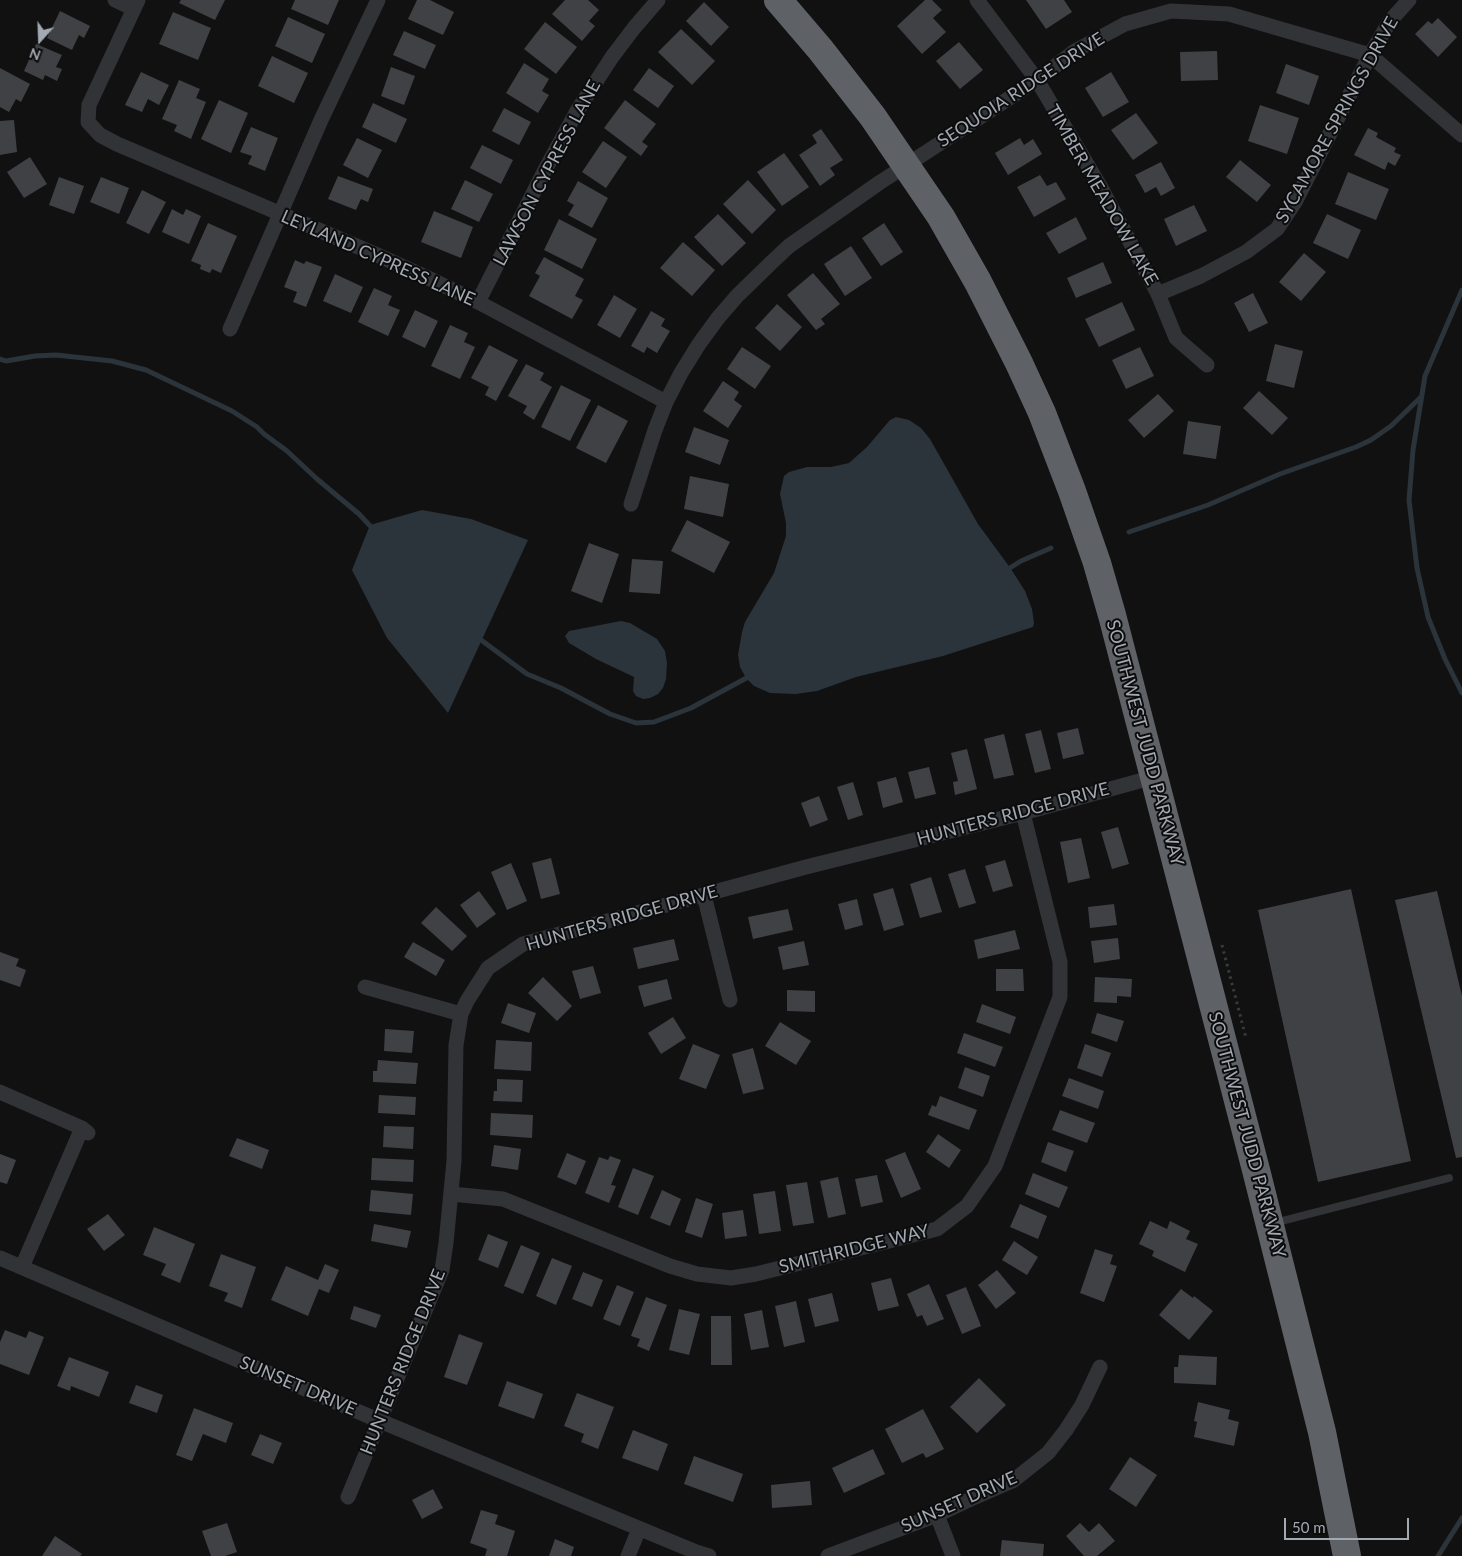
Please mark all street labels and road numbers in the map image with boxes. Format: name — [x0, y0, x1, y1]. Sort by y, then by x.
street label: SYCAMORE SPRINGS DRIVE — [1271, 13, 1403, 227]
street label: SEQUOIA RIDGE DRIVE — [934, 28, 1108, 152]
street label: LAWSON CYPRESS LANE — [489, 76, 605, 270]
street label: TIMBER MEADOW LAKE — [1042, 101, 1162, 289]
street label: LEYLAND CYPRESS LANE — [278, 205, 478, 311]
street label: SOUTHWEST JUDD PARKWAY — [1102, 618, 1188, 868]
street label: HUNTERS RIDGE DRIVE — [915, 778, 1111, 850]
street label: HUNTERS RIDGE DRIVE — [524, 880, 720, 956]
street label: SOUTHWEST JUDD PARKWAY — [1204, 1010, 1290, 1260]
street label: SMITHRIDGE WAY — [777, 1220, 931, 1278]
street label: HUNTERS RIDGE DRIVE — [356, 1266, 450, 1458]
street label: SUNSET DRIVE — [236, 1352, 360, 1420]
street label: SUNSET DRIVE — [898, 1467, 1020, 1537]

